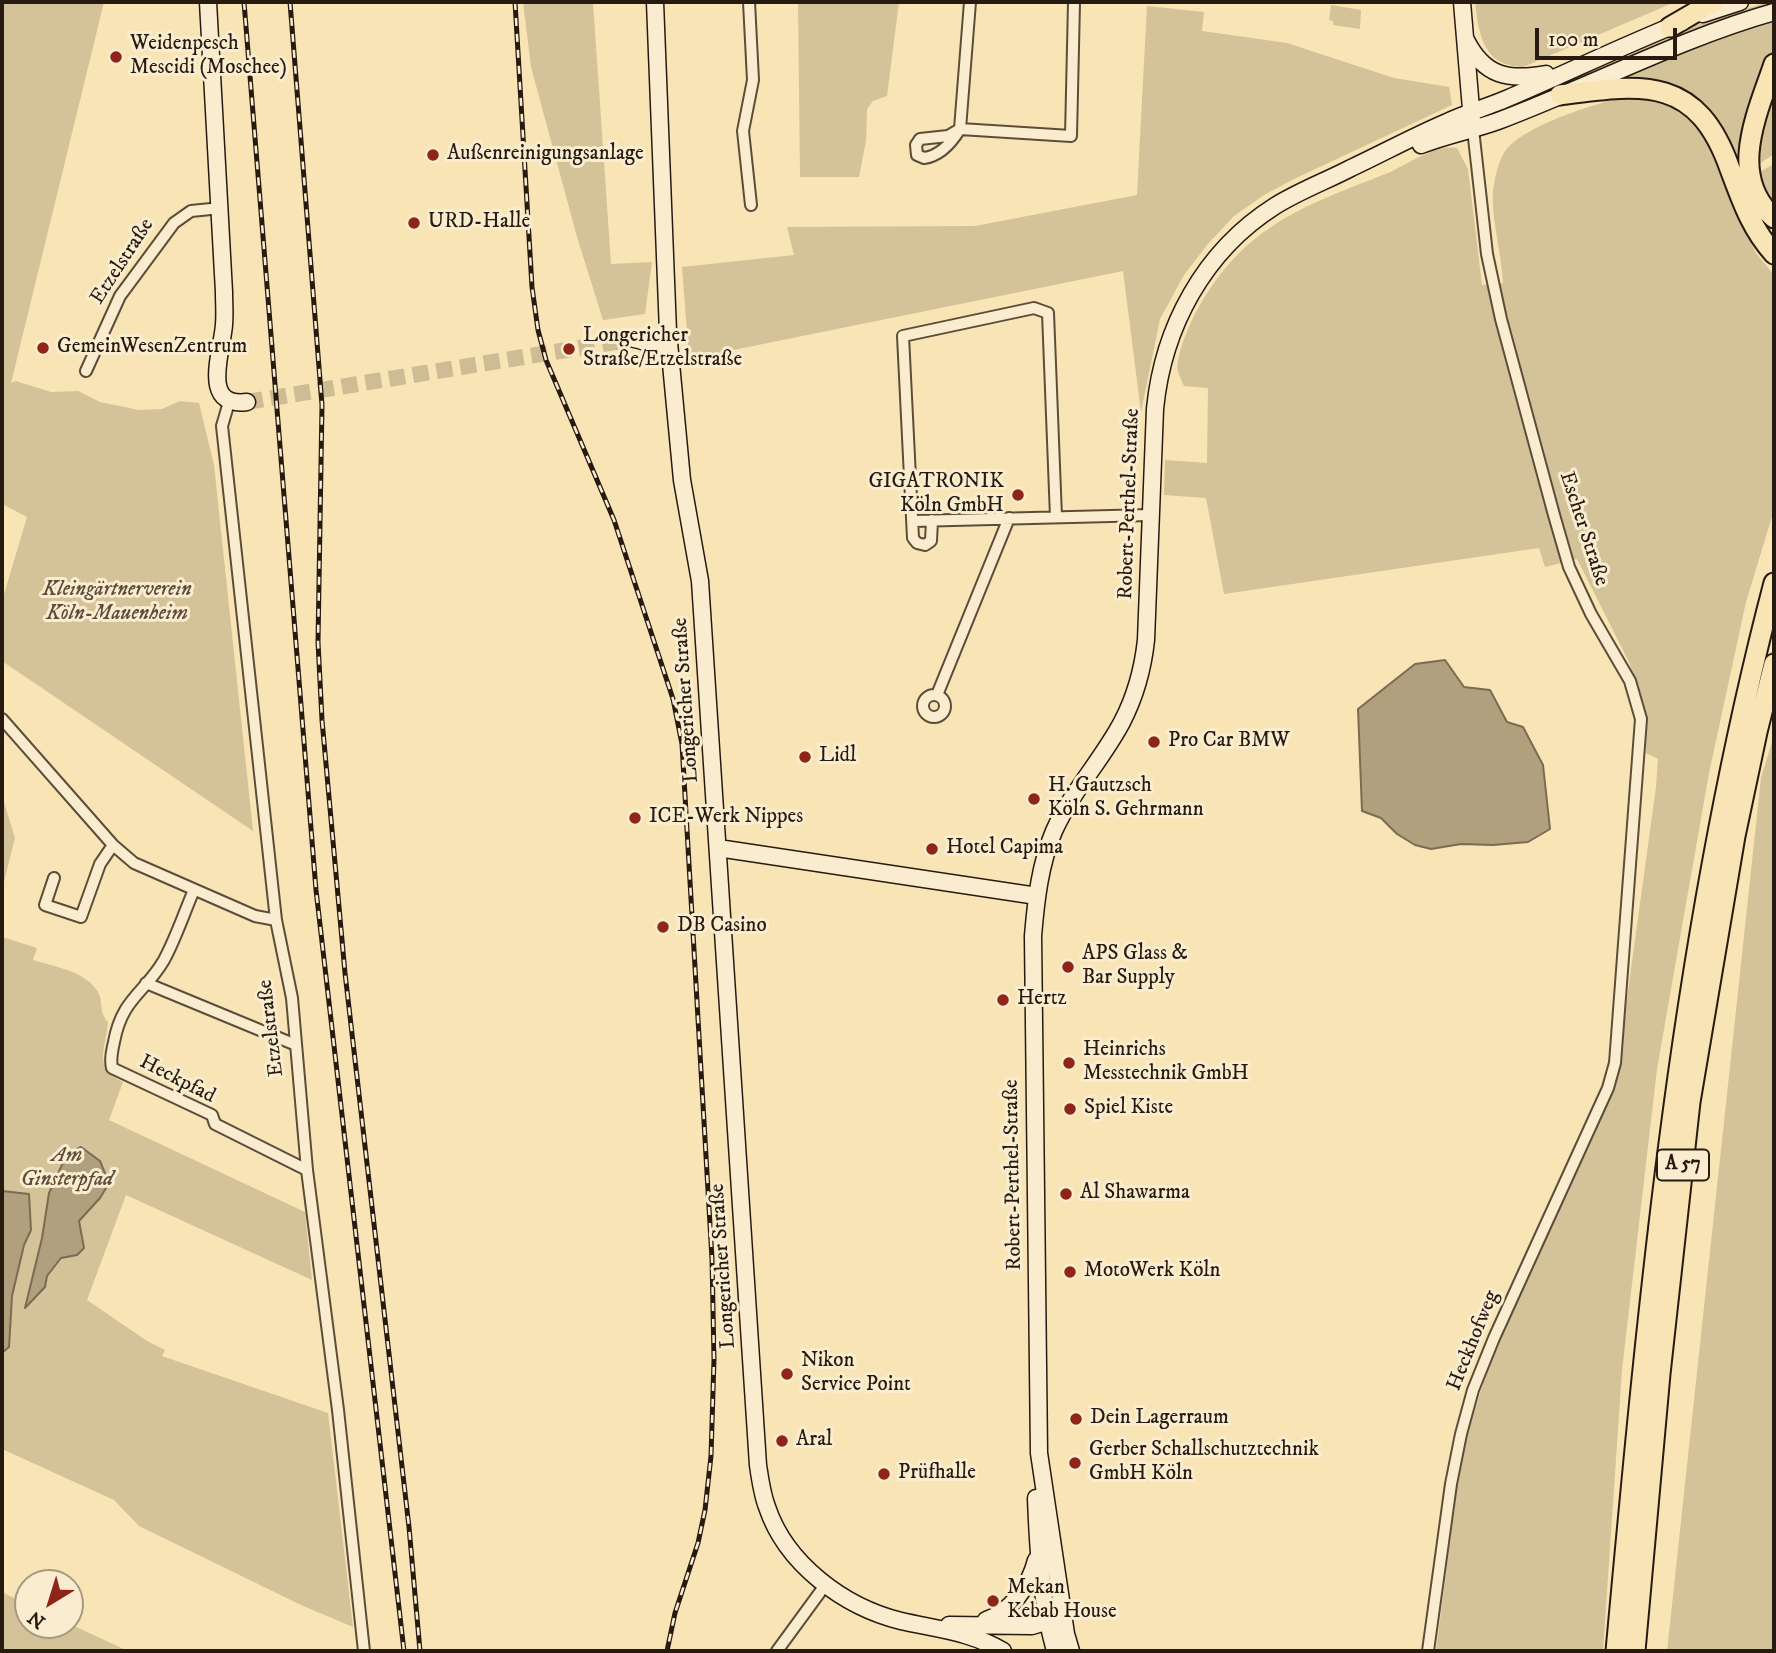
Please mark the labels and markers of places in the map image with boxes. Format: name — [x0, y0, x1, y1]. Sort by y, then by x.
place label: Weidenpesch Mescidi (Moschee) — [130, 32, 287, 82]
marker: Weidenpesch Mescidi (Moschee) — [108, 49, 124, 65]
place label: Außenreinigungsanlage — [447, 142, 644, 168]
marker: Außenreinigungsanlage — [425, 147, 441, 163]
place label: URD-Halle — [428, 210, 530, 236]
marker: URD-Halle — [406, 215, 422, 231]
place label: Longericher Straße/Etzelstraße — [583, 324, 742, 374]
place label: GemeinWesenZentrum — [57, 335, 247, 361]
marker: GemeinWesenZentrum — [35, 340, 51, 356]
marker: Longericher Straße/Etzelstraße — [561, 341, 577, 357]
place label: GIGATRONIK Köln GmbH — [868, 470, 1004, 520]
marker: GIGATRONIK Köln GmbH — [1010, 487, 1026, 503]
place label: Pro Car BMW — [1168, 729, 1290, 755]
marker: Pro Car BMW — [1146, 734, 1162, 750]
place label: Lidl — [819, 744, 856, 770]
marker: Lidl — [797, 749, 813, 765]
place label: H. Gautzsch Köln S. Gehrmann — [1048, 774, 1204, 824]
marker: H. Gautzsch Köln S. Gehrmann — [1026, 791, 1042, 807]
place label: ICE-Werk Nippes — [649, 805, 803, 831]
marker: ICE-Werk Nippes — [627, 810, 643, 826]
place label: Hotel Capima — [946, 836, 1063, 862]
marker: Hotel Capima — [924, 841, 940, 857]
place label: DB Casino — [677, 914, 767, 940]
marker: DB Casino — [655, 919, 671, 935]
place label: APS Glass & Bar Supply — [1082, 942, 1188, 992]
marker: APS Glass & Bar Supply — [1060, 959, 1076, 975]
place label: Hertz — [1017, 987, 1067, 1013]
marker: Hertz — [995, 992, 1011, 1008]
place label: Heinrichs Messtechnik GmbH — [1083, 1038, 1249, 1088]
marker: Heinrichs Messtechnik GmbH — [1061, 1055, 1077, 1071]
place label: Spiel Kiste — [1084, 1096, 1173, 1122]
marker: Spiel Kiste — [1062, 1101, 1078, 1117]
place label: Al Shawarma — [1080, 1181, 1190, 1207]
marker: Al Shawarma — [1058, 1186, 1074, 1202]
place label: MotoWerk Köln — [1084, 1259, 1221, 1285]
marker: MotoWerk Köln — [1062, 1264, 1078, 1280]
place label: Nikon Service Point — [801, 1349, 911, 1399]
marker: Nikon Service Point — [779, 1366, 795, 1382]
place label: Dein Lagerraum — [1090, 1406, 1229, 1432]
marker: Dein Lagerraum — [1068, 1411, 1084, 1427]
place label: Aral — [796, 1428, 832, 1454]
marker: Aral — [774, 1433, 790, 1449]
place label: Gerber Schallschutztechnik GmbH Köln — [1089, 1438, 1319, 1488]
marker: Gerber Schallschutztechnik GmbH Köln — [1067, 1455, 1083, 1471]
place label: Prüfhalle — [898, 1461, 976, 1487]
marker: Prüfhalle — [876, 1466, 892, 1482]
place label: Mekan Kebab House — [1007, 1576, 1117, 1626]
marker: Mekan Kebab House — [985, 1593, 1001, 1609]

